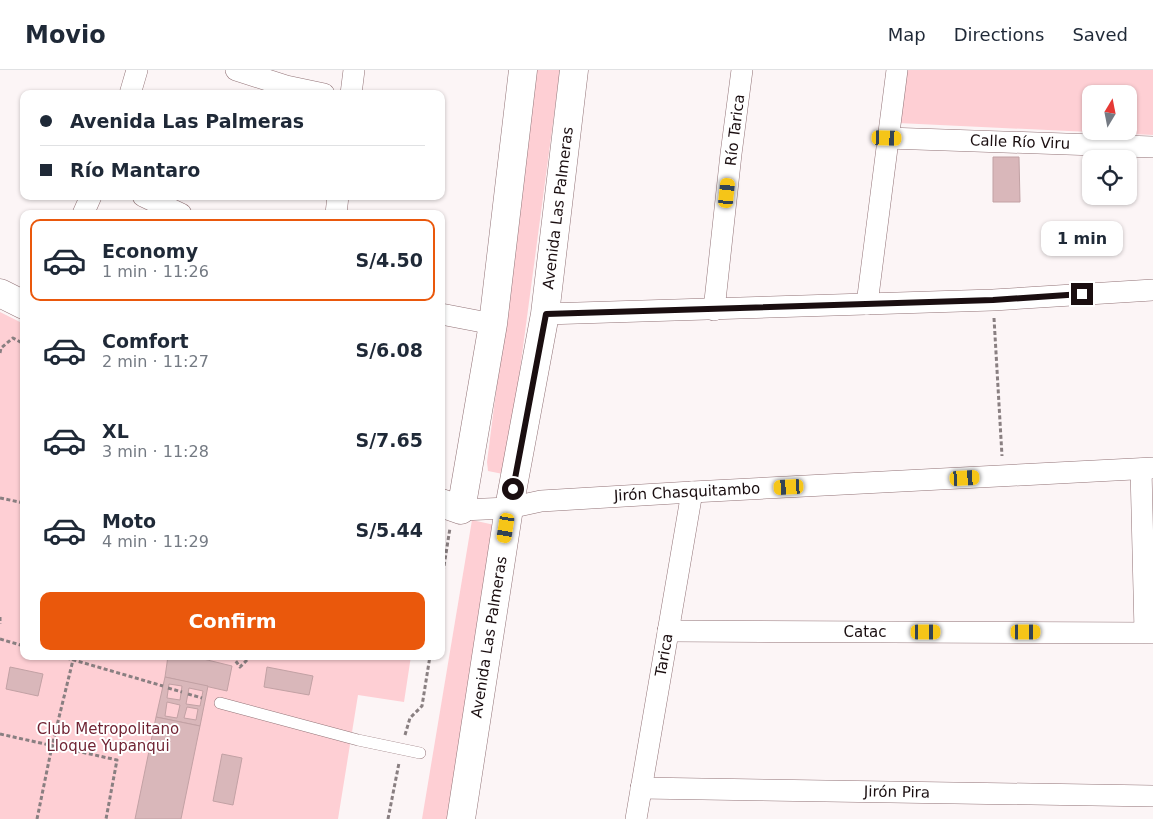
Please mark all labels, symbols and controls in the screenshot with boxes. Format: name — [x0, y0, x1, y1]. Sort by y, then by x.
text: Movio — [25, 21, 106, 49]
text: Map — [888, 24, 926, 45]
text: Directions — [954, 24, 1044, 45]
text: Saved — [1072, 24, 1128, 45]
north arrow — [1082, 85, 1138, 140]
map controls — [1082, 85, 1137, 205]
street label: Río Tarica — [722, 93, 748, 167]
text: Avenida Las Palmeras — [70, 110, 304, 132]
street label: Avenida Las Palmeras — [539, 126, 577, 290]
car — [871, 130, 902, 146]
street label: Calle Río Viru — [970, 131, 1070, 153]
button: locate — [1082, 150, 1137, 205]
text: Río Mantaro — [70, 159, 200, 181]
car — [717, 177, 736, 209]
callout: 1 min — [1041, 222, 1123, 256]
text: 1 min — [1057, 229, 1107, 248]
icon: car — [42, 238, 87, 283]
text: Economy — [102, 240, 198, 262]
text: S/4.50 — [355, 249, 423, 271]
text: 1 min · 11:26 — [102, 262, 209, 281]
route end — [1071, 283, 1093, 305]
icon: car — [42, 328, 87, 373]
text: Comfort — [102, 330, 189, 352]
text: S/6.08 — [355, 339, 423, 361]
text: 2 min · 11:27 — [102, 352, 209, 371]
icon: car — [42, 418, 87, 463]
text: XL — [102, 420, 129, 442]
text: S/7.65 — [355, 429, 423, 451]
text: 3 min · 11:28 — [102, 442, 209, 461]
car — [949, 470, 980, 486]
route start — [502, 478, 524, 500]
street label: Jirón Chasquitambo — [612, 479, 761, 505]
car — [773, 479, 804, 495]
icon: car — [42, 508, 87, 553]
text: Moto — [102, 510, 156, 532]
car — [496, 512, 515, 544]
text: S/5.44 — [355, 519, 423, 541]
text: 4 min · 11:29 — [102, 532, 209, 551]
street label: Avenida Las Palmeras — [467, 555, 511, 719]
button: Confirm — [40, 592, 425, 650]
street label: Catac — [844, 623, 887, 641]
car — [911, 625, 941, 640]
car — [1011, 625, 1041, 640]
street label: Tarica — [651, 632, 677, 679]
park label: Club Metropolitano Lloque Yupanqui — [37, 720, 179, 755]
street label: Jirón Pira — [863, 782, 930, 802]

